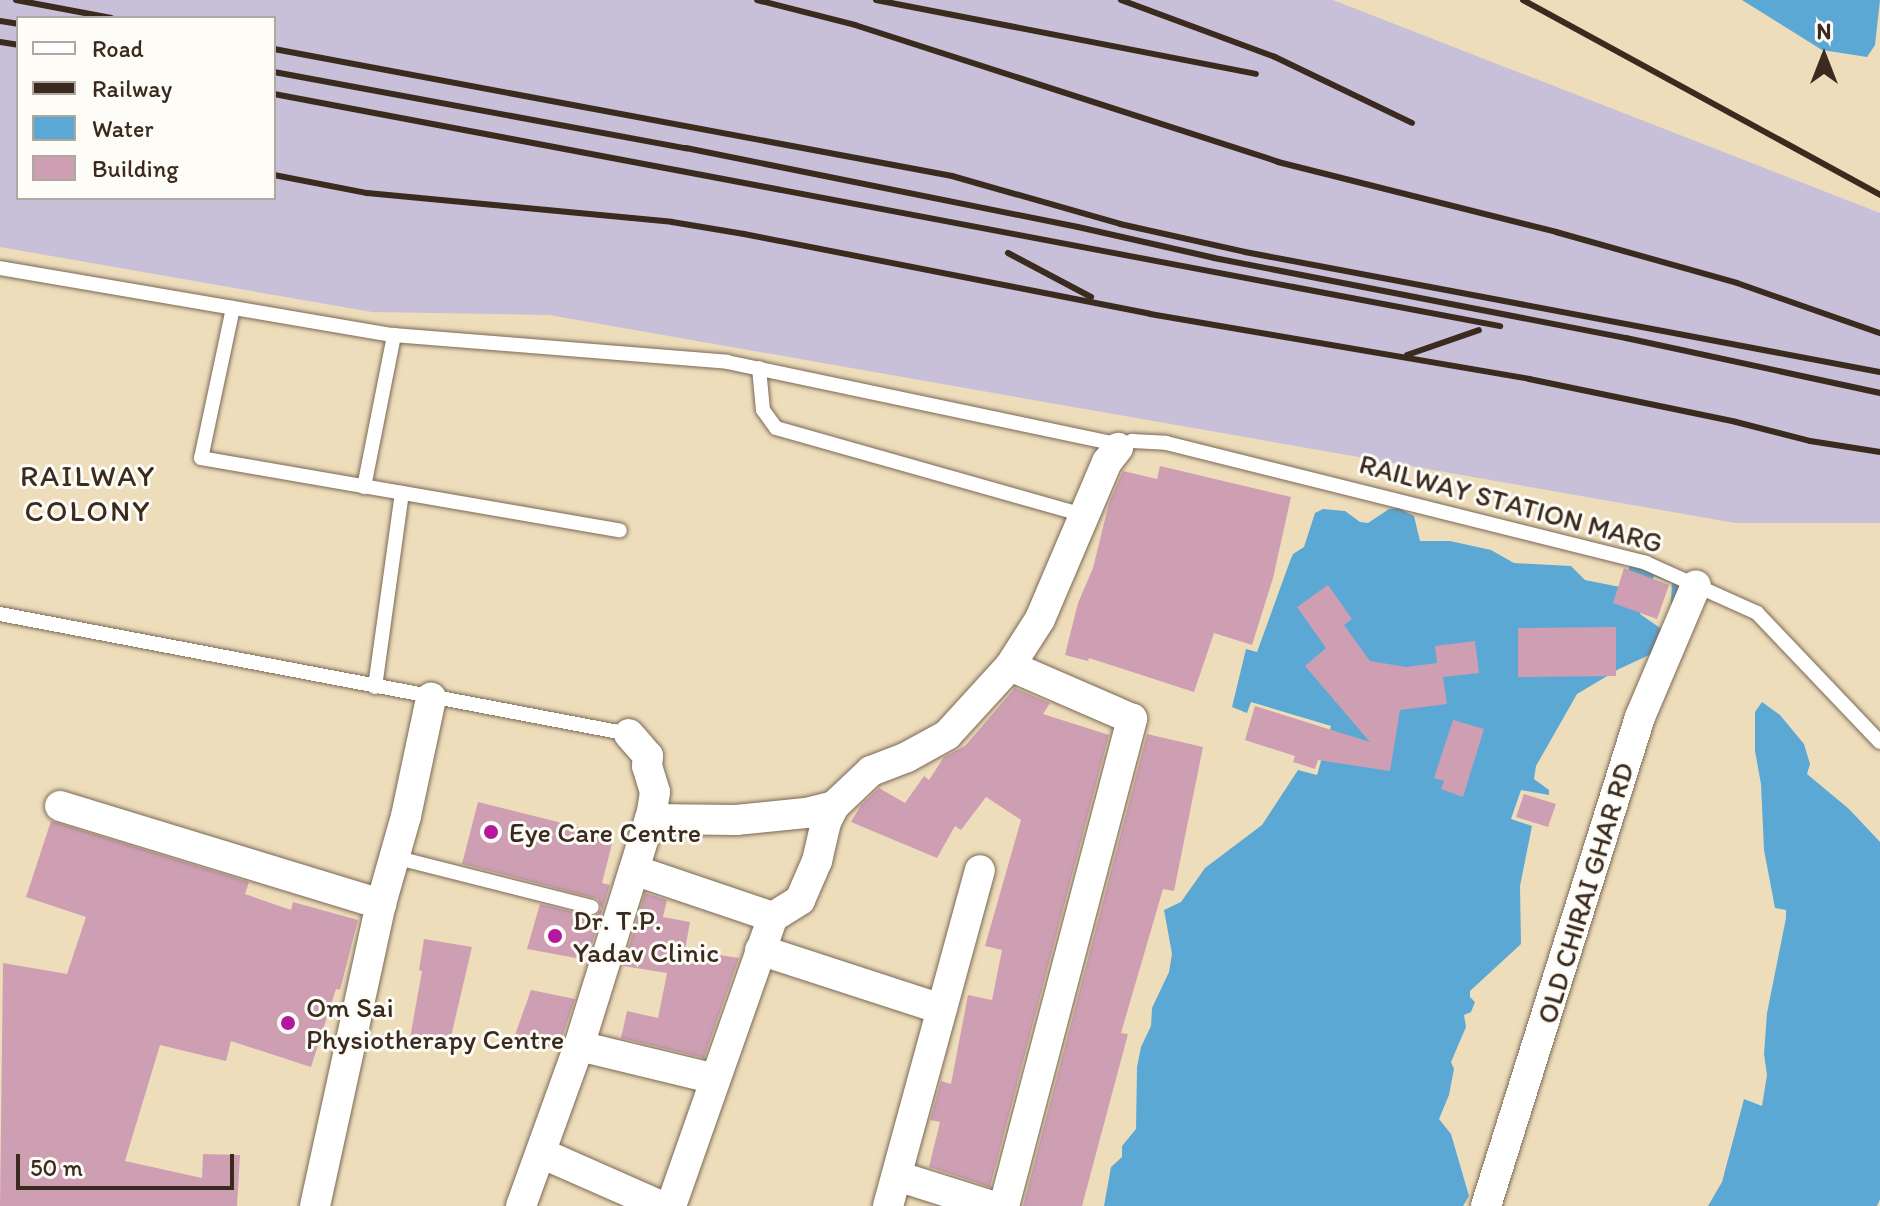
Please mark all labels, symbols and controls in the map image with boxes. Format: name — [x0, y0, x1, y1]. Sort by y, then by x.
legend — [16, 16, 276, 200]
north arrow — [1784, 16, 1864, 96]
text: N — [1817, 18, 1831, 45]
text: Road — [92, 34, 144, 63]
text: Railway — [92, 74, 172, 103]
text: Water — [92, 114, 154, 143]
text: Building — [92, 154, 179, 183]
street label: RAILWAY STATION MARG — [1355, 446, 1667, 560]
district label: RAILWAY COLONY — [20, 458, 156, 528]
street label: OLD CHIRAI GHAR RD — [1529, 758, 1641, 1028]
place label: Eye Care Centre — [509, 815, 703, 849]
marker: Eye Care Centre — [480, 821, 502, 843]
place label: Dr. T.P. Yadav Clinic — [573, 903, 718, 969]
marker: Dr. T.P. Yadav Clinic — [544, 925, 566, 947]
place label: Om Sai Physiotherapy Centre — [306, 990, 565, 1056]
marker: Om Sai Physiotherapy Centre — [277, 1012, 299, 1034]
scale bar — [20, 1138, 238, 1188]
text: 50 m — [30, 1153, 83, 1182]

